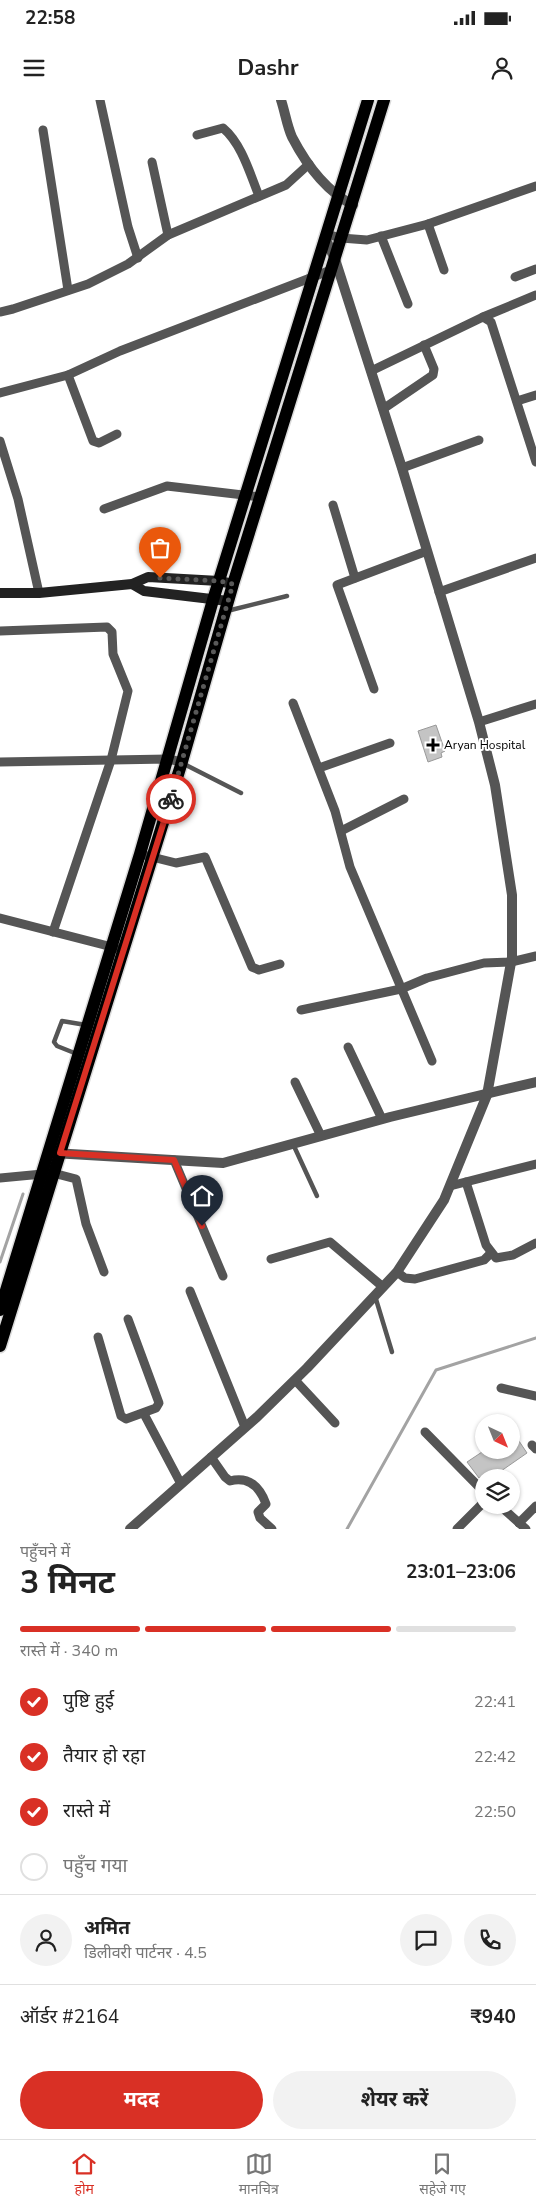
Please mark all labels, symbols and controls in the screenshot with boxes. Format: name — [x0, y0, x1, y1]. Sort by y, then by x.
text: 22:58 — [25, 5, 75, 31]
text: Dashr — [237, 53, 299, 83]
icon: menu — [20, 54, 48, 82]
icon: person — [488, 54, 516, 82]
pin — [139, 527, 181, 578]
icon: bag — [146, 534, 174, 562]
place label: Aryan Hospital — [444, 737, 526, 753]
marker: Aryan Hospital — [426, 738, 440, 752]
courier — [146, 774, 196, 824]
icon: bike — [157, 785, 185, 813]
pin — [181, 1175, 223, 1226]
icon: home — [188, 1182, 216, 1210]
north arrow — [475, 1414, 520, 1459]
map controls — [475, 1414, 520, 1514]
button: layers — [475, 1469, 520, 1514]
text: पहुँचने में — [20, 1541, 70, 1563]
text: 23:01–23:06 — [406, 1559, 516, 1585]
text: 3 मिनट — [20, 1561, 115, 1604]
text: रास्ते में · 340 m — [20, 1640, 118, 1662]
icon: check — [20, 1688, 48, 1716]
text: पुष्टि हुई — [63, 1688, 114, 1714]
text: 22:41 — [474, 1691, 516, 1713]
icon: check — [20, 1743, 48, 1771]
text: तैयार हो रहा — [63, 1743, 145, 1769]
text: 22:42 — [474, 1746, 516, 1768]
icon: check — [20, 1798, 48, 1826]
text: रास्ते में — [63, 1798, 110, 1824]
text: 22:50 — [474, 1801, 516, 1823]
text: पहुँच गया — [63, 1853, 127, 1879]
button: person — [20, 1914, 72, 1966]
button: chat — [400, 1914, 452, 1966]
button: phone — [464, 1914, 516, 1966]
text: अमित — [84, 1915, 130, 1941]
text: डिलीवरी पार्टनर · 4.5 — [84, 1942, 207, 1964]
text: ऑर्डर #2164 — [20, 2004, 119, 2030]
text: ₹940 — [470, 2004, 516, 2030]
button: मदद — [20, 2071, 263, 2129]
button: शेयर करें — [273, 2071, 516, 2129]
tab: होम — [70, 2150, 98, 2200]
tab: मानचित्र — [239, 2150, 279, 2200]
tab: सहेजे गए — [419, 2150, 466, 2200]

